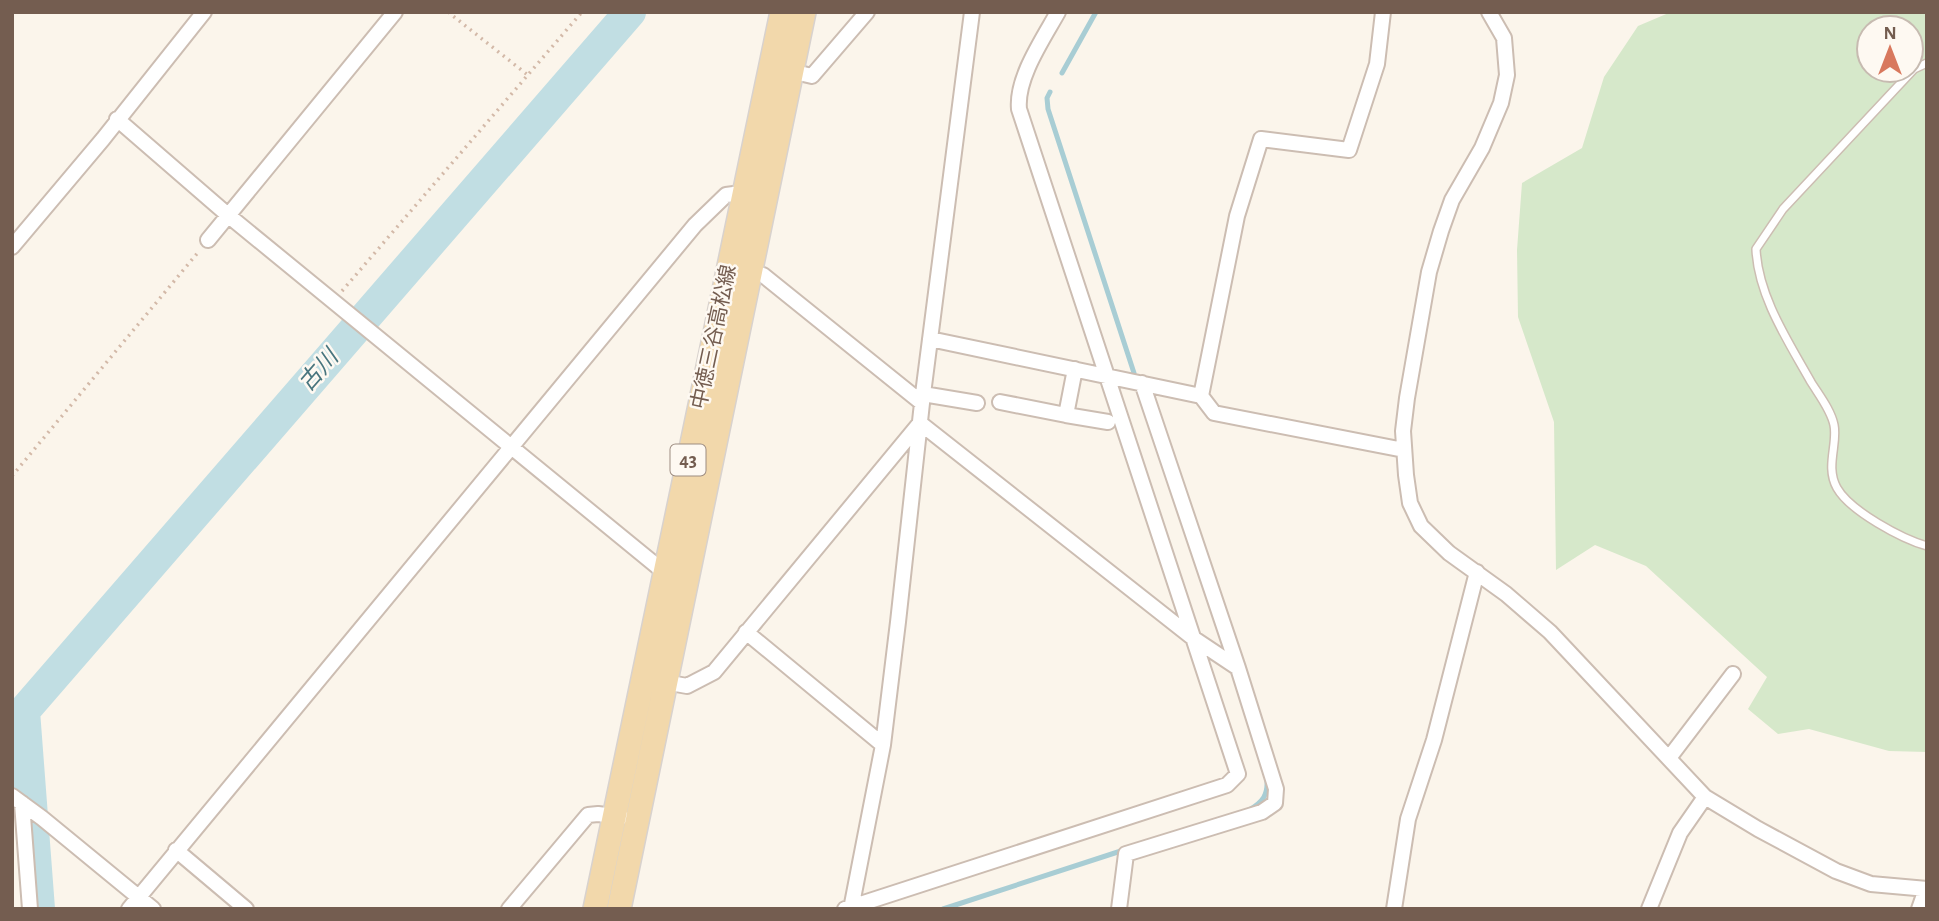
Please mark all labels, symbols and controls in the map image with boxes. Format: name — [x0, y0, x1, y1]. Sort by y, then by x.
north arrow — [1855, 14, 1925, 84]
text: N — [1883, 24, 1897, 43]
street label: 中徳三谷高松線 — [687, 263, 740, 411]
water label: 古川 — [294, 343, 345, 396]
road number: 43 — [670, 444, 706, 475]

